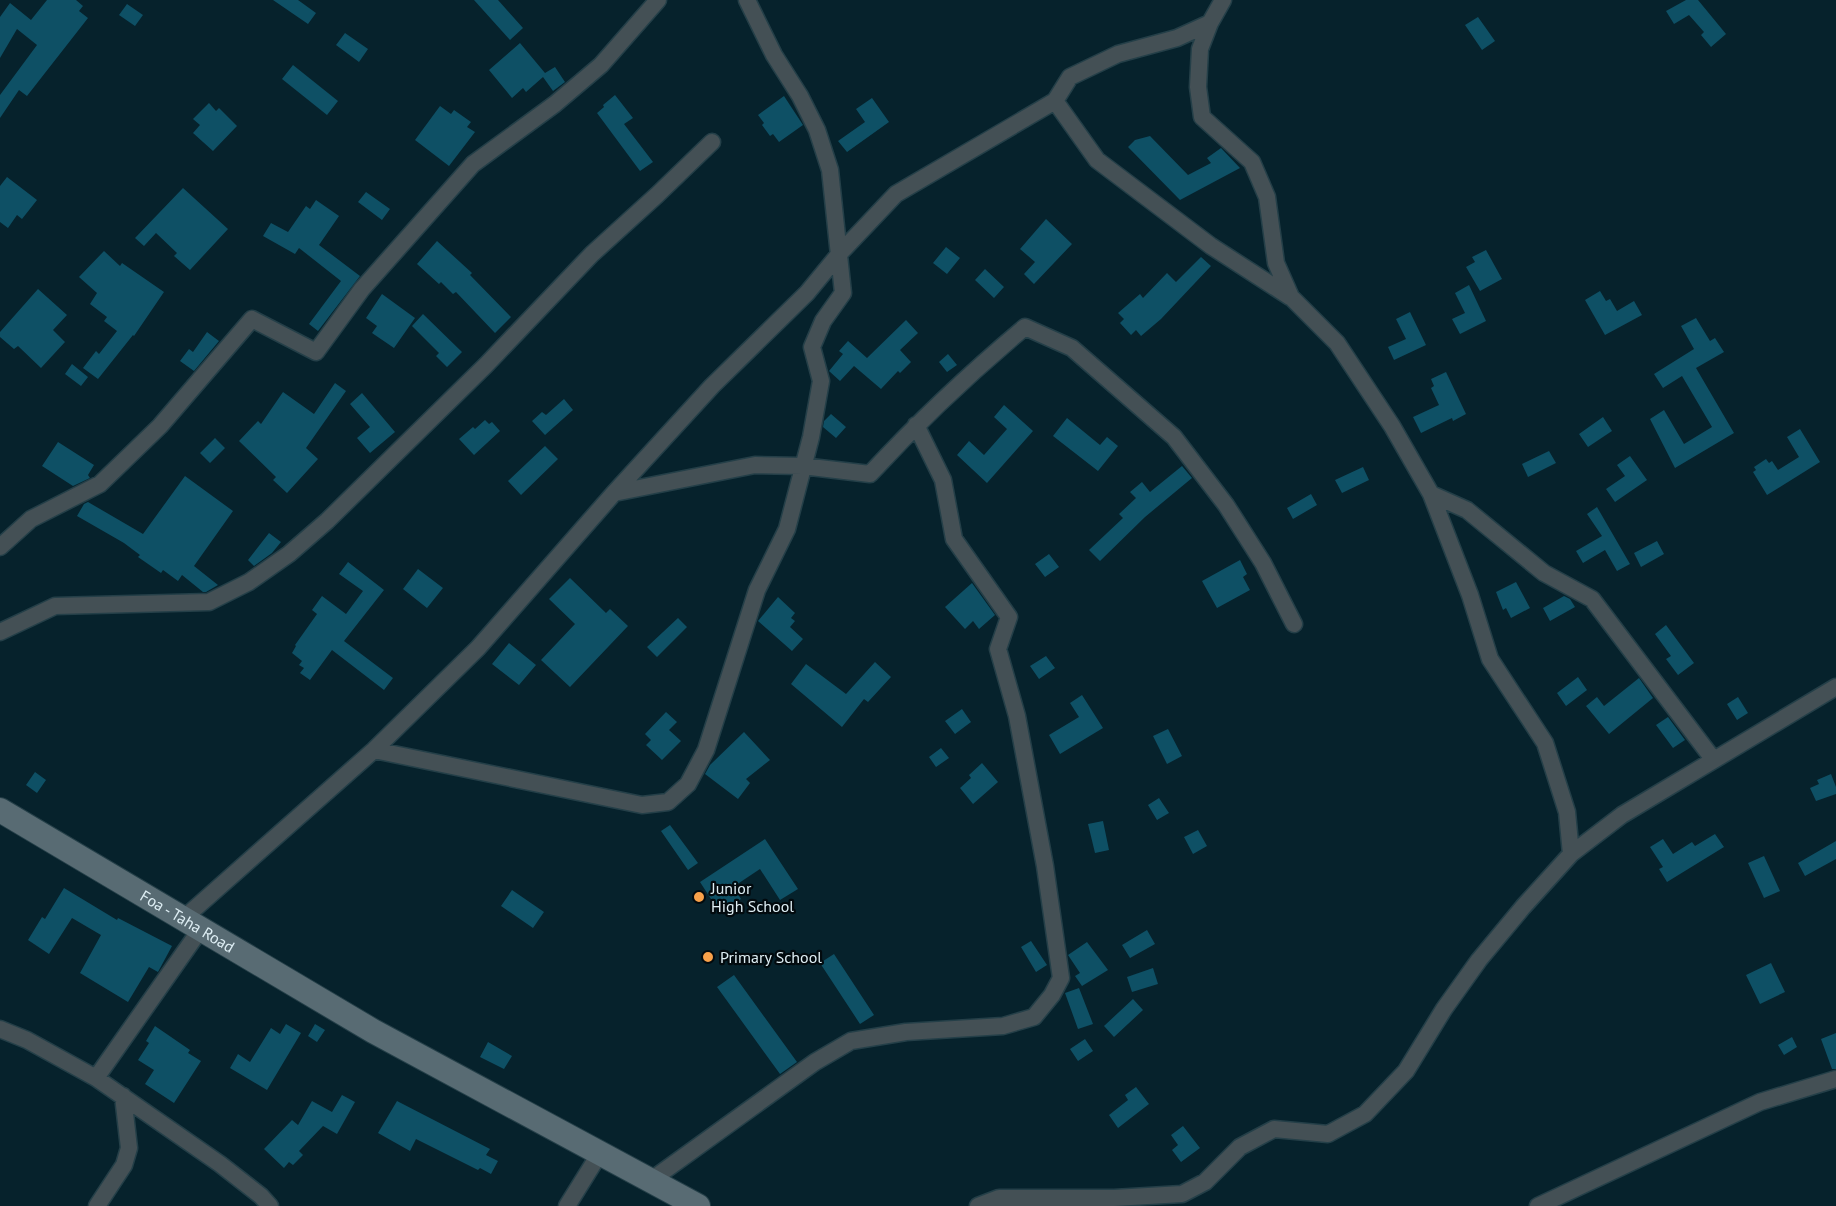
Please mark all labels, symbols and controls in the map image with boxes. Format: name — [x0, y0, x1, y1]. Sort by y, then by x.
place label: Junior High School — [710, 878, 794, 916]
street label: Foa - Taha Road — [137, 885, 238, 957]
marker: Junior High School — [692, 890, 706, 904]
place label: Primary School — [720, 947, 822, 967]
marker: Primary School — [701, 950, 715, 964]

